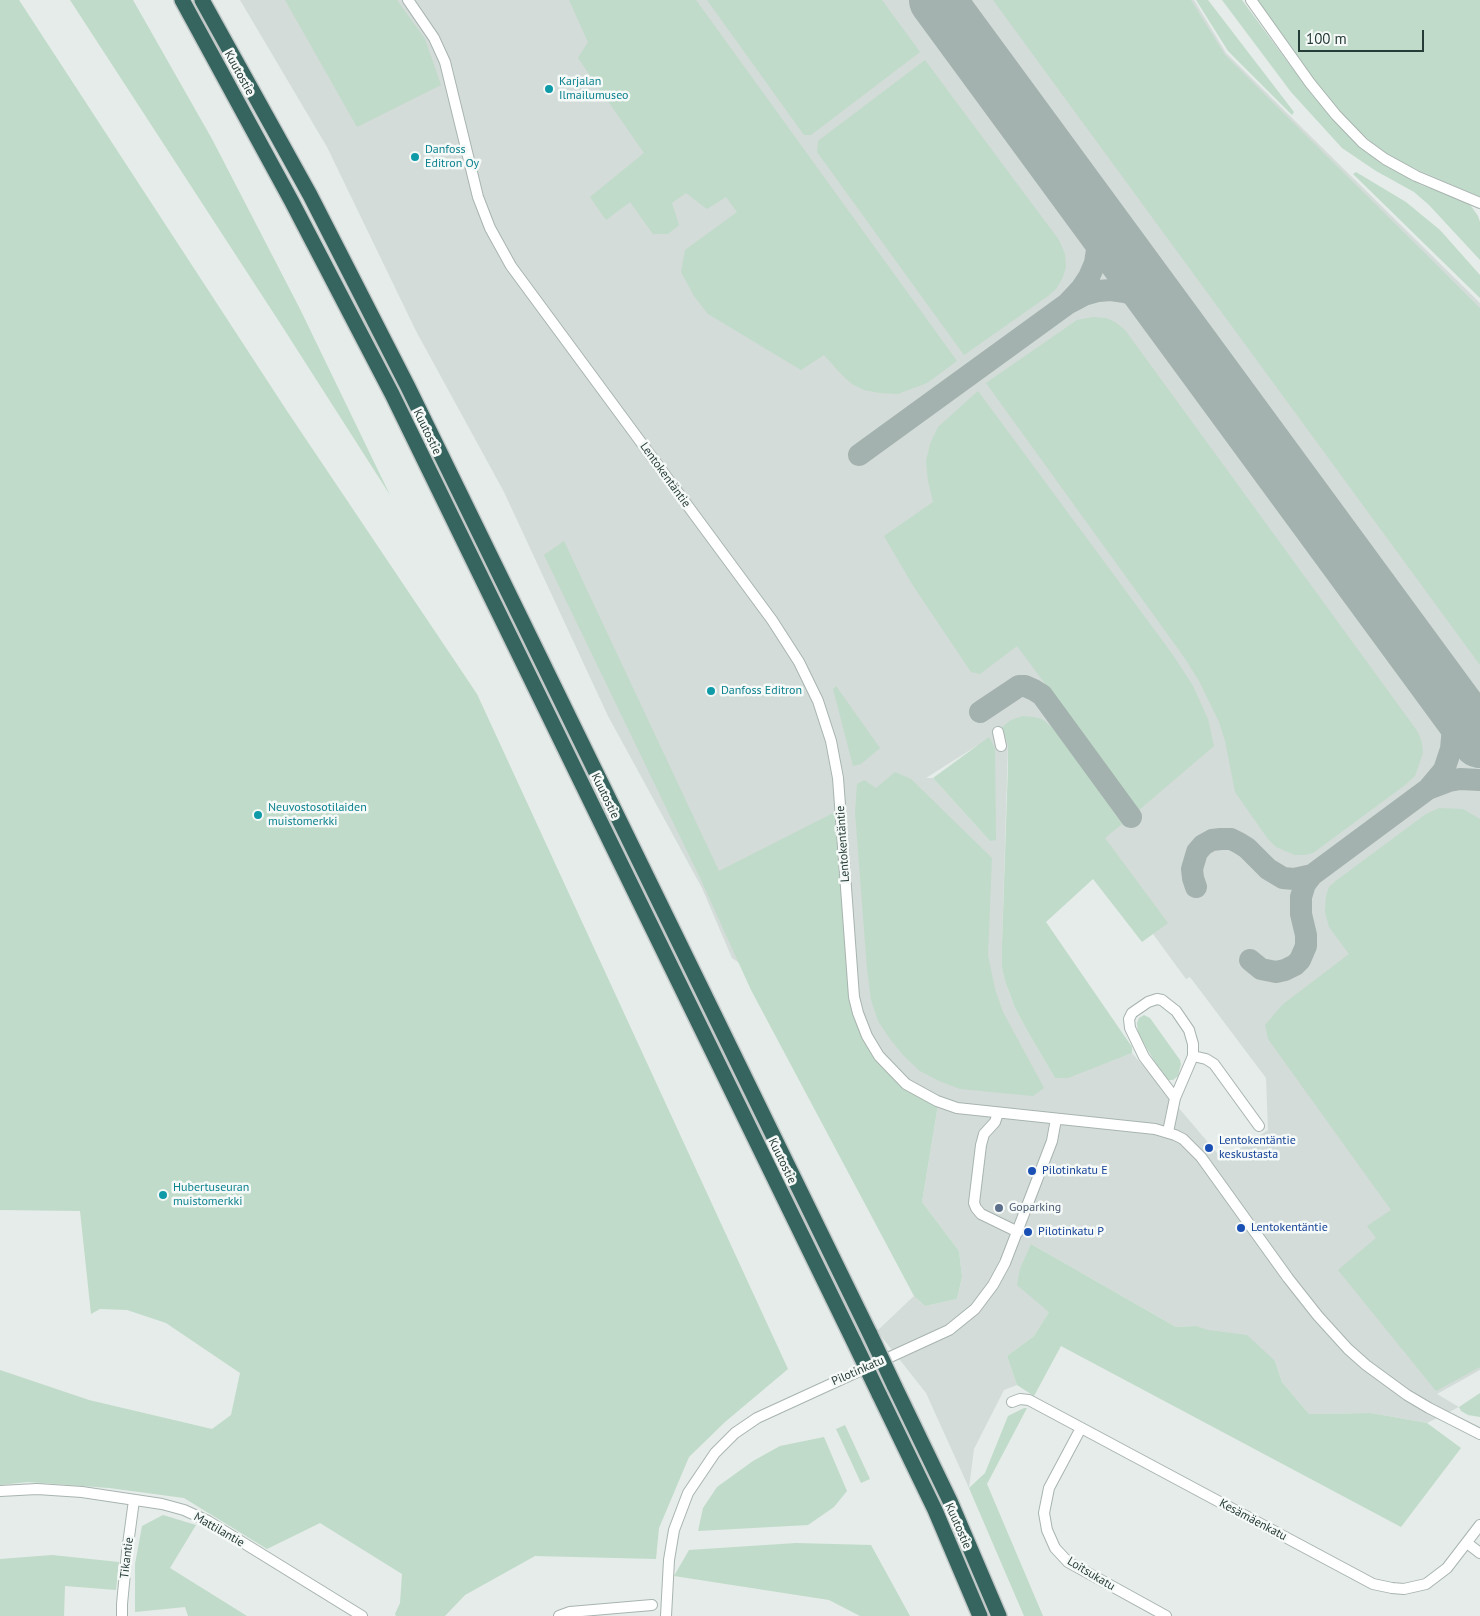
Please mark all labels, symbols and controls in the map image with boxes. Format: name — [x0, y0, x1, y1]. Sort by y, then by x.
scale bar — [1300, 20, 1426, 52]
text: 100 m — [1306, 29, 1347, 48]
street label: Kuutostie — [221, 48, 257, 98]
place label: Karjalan Ilmailumuseo — [559, 75, 629, 103]
marker: Karjalan Ilmailumuseo — [543, 83, 555, 95]
place label: Danfoss Editron Oy — [425, 143, 479, 171]
marker: Danfoss Editron Oy — [409, 151, 421, 163]
street label: Kuutostie — [410, 407, 444, 457]
street label: Lentokentäntie — [637, 440, 693, 510]
place label: Danfoss Editron — [721, 684, 802, 698]
marker: Danfoss Editron — [705, 685, 717, 697]
street label: Kuutostie — [588, 771, 622, 821]
place label: Neuvostosotilaiden muistomerkki — [268, 801, 367, 829]
street label: Lentokentäntie — [833, 805, 853, 883]
marker: Neuvostosotilaiden muistomerkki — [252, 809, 264, 821]
place label: Lentokentäntie keskustasta — [1219, 1134, 1296, 1162]
street label: Kuutostie — [765, 1136, 799, 1186]
marker: Lentokentäntie keskustasta — [1203, 1142, 1215, 1154]
place label: Pilotinkatu E — [1042, 1164, 1108, 1178]
marker: Pilotinkatu E — [1026, 1165, 1038, 1177]
place label: Hubertuseuran muistomerkki — [173, 1181, 249, 1209]
marker: Hubertuseuran muistomerkki — [157, 1189, 169, 1201]
place label: Goparking — [1009, 1201, 1061, 1215]
marker: Goparking — [993, 1202, 1005, 1214]
place label: Lentokentäntie — [1251, 1221, 1328, 1235]
marker: Lentokentäntie — [1235, 1222, 1247, 1234]
place label: Pilotinkatu P — [1038, 1225, 1104, 1239]
marker: Pilotinkatu P — [1022, 1226, 1034, 1238]
street label: Pilotinkatu — [830, 1353, 886, 1389]
street label: Kesämäenkatu — [1217, 1496, 1289, 1544]
street label: Kuutostie — [942, 1501, 974, 1551]
street label: Mattilantie — [191, 1510, 247, 1550]
street label: Tikantie — [117, 1537, 137, 1579]
street label: Loitsukatu — [1065, 1554, 1117, 1594]

